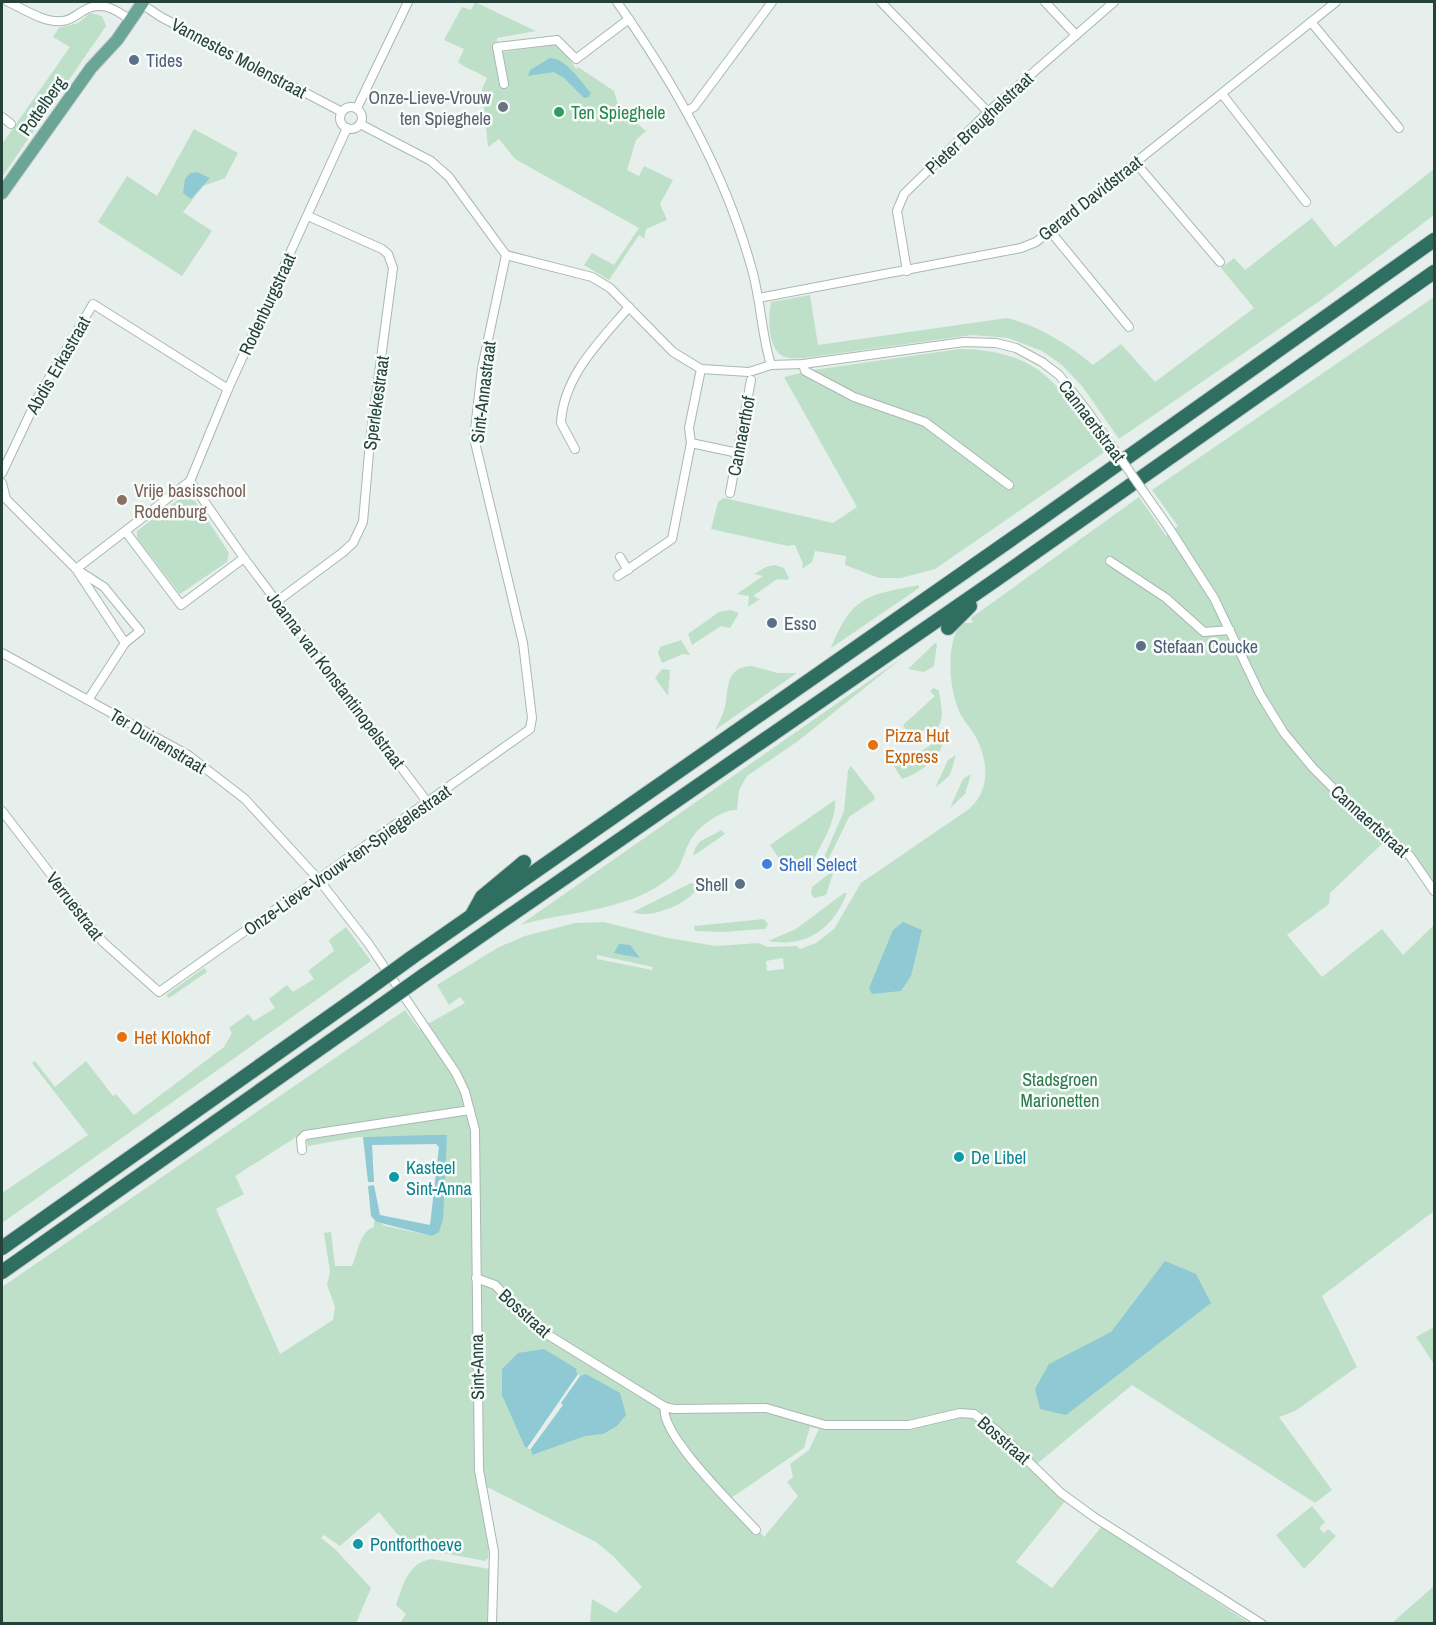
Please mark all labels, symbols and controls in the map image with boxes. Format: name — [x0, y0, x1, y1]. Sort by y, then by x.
street label: Vannestes Molenstraat — [167, 12, 311, 104]
place label: Tides — [146, 48, 183, 73]
marker: Tides — [127, 53, 141, 67]
street label: Pieter Breughelstraat — [919, 66, 1039, 180]
street label: Pottelberg — [12, 71, 72, 141]
place label: Onze-Lieve-Vrouw ten Spieghele — [368, 85, 491, 131]
marker: Onze-Lieve-Vrouw ten Spieghele — [496, 100, 510, 114]
place label: Ten Spieghele — [571, 100, 665, 125]
marker: Ten Spieghele — [552, 105, 566, 119]
street label: Gerard Davidstraat — [1033, 150, 1147, 246]
street label: Rodenburgstraat — [232, 249, 302, 359]
street label: Abdis Erkastraat — [19, 311, 96, 419]
street label: Sint-Annastraat — [464, 340, 502, 444]
street label: Sperlekestraat — [357, 354, 395, 452]
street label: Cannaertstraat — [1053, 374, 1131, 468]
street label: Cannaerthof — [721, 393, 761, 478]
place label: Vrije basisschool Rodenburg — [134, 478, 246, 524]
marker: Vrije basisschool Rodenburg — [115, 493, 129, 507]
street label: Joanna van Konstantinopelstraat — [261, 586, 411, 774]
place label: Esso — [784, 611, 817, 636]
marker: Esso — [765, 616, 779, 630]
place label: Stefaan Coucke — [1153, 634, 1258, 659]
marker: Stefaan Coucke — [1134, 639, 1148, 653]
street label: Ter Duinenstraat — [105, 702, 211, 780]
place label: Pizza Hut Express — [885, 723, 949, 769]
marker: Pizza Hut Express — [866, 738, 880, 752]
street label: Onze-Lieve-Vrouw-ten-Spiegelestraat — [238, 779, 456, 941]
street label: Cannaertstraat — [1325, 779, 1415, 863]
place label: Shell Select — [779, 852, 857, 877]
marker: Shell Select — [760, 857, 774, 871]
street label: Verruestraat — [40, 867, 110, 945]
place label: Shell — [695, 872, 728, 897]
marker: Shell — [733, 877, 747, 891]
place label: Het Klokhof — [134, 1025, 211, 1050]
marker: Het Klokhof — [115, 1030, 129, 1044]
park label: Stadsgroen Marionetten — [1021, 1067, 1099, 1113]
place label: De Libel — [971, 1145, 1026, 1170]
marker: De Libel — [952, 1150, 966, 1164]
place label: Kasteel Sint-Anna — [406, 1155, 472, 1201]
marker: Kasteel Sint-Anna — [387, 1170, 401, 1184]
street label: Bosstraat — [493, 1283, 557, 1343]
street label: Sint-Anna — [464, 1334, 490, 1400]
street label: Bosstraat — [972, 1410, 1036, 1470]
place label: Pontforthoeve — [370, 1532, 462, 1557]
marker: Pontforthoeve — [351, 1537, 365, 1551]

